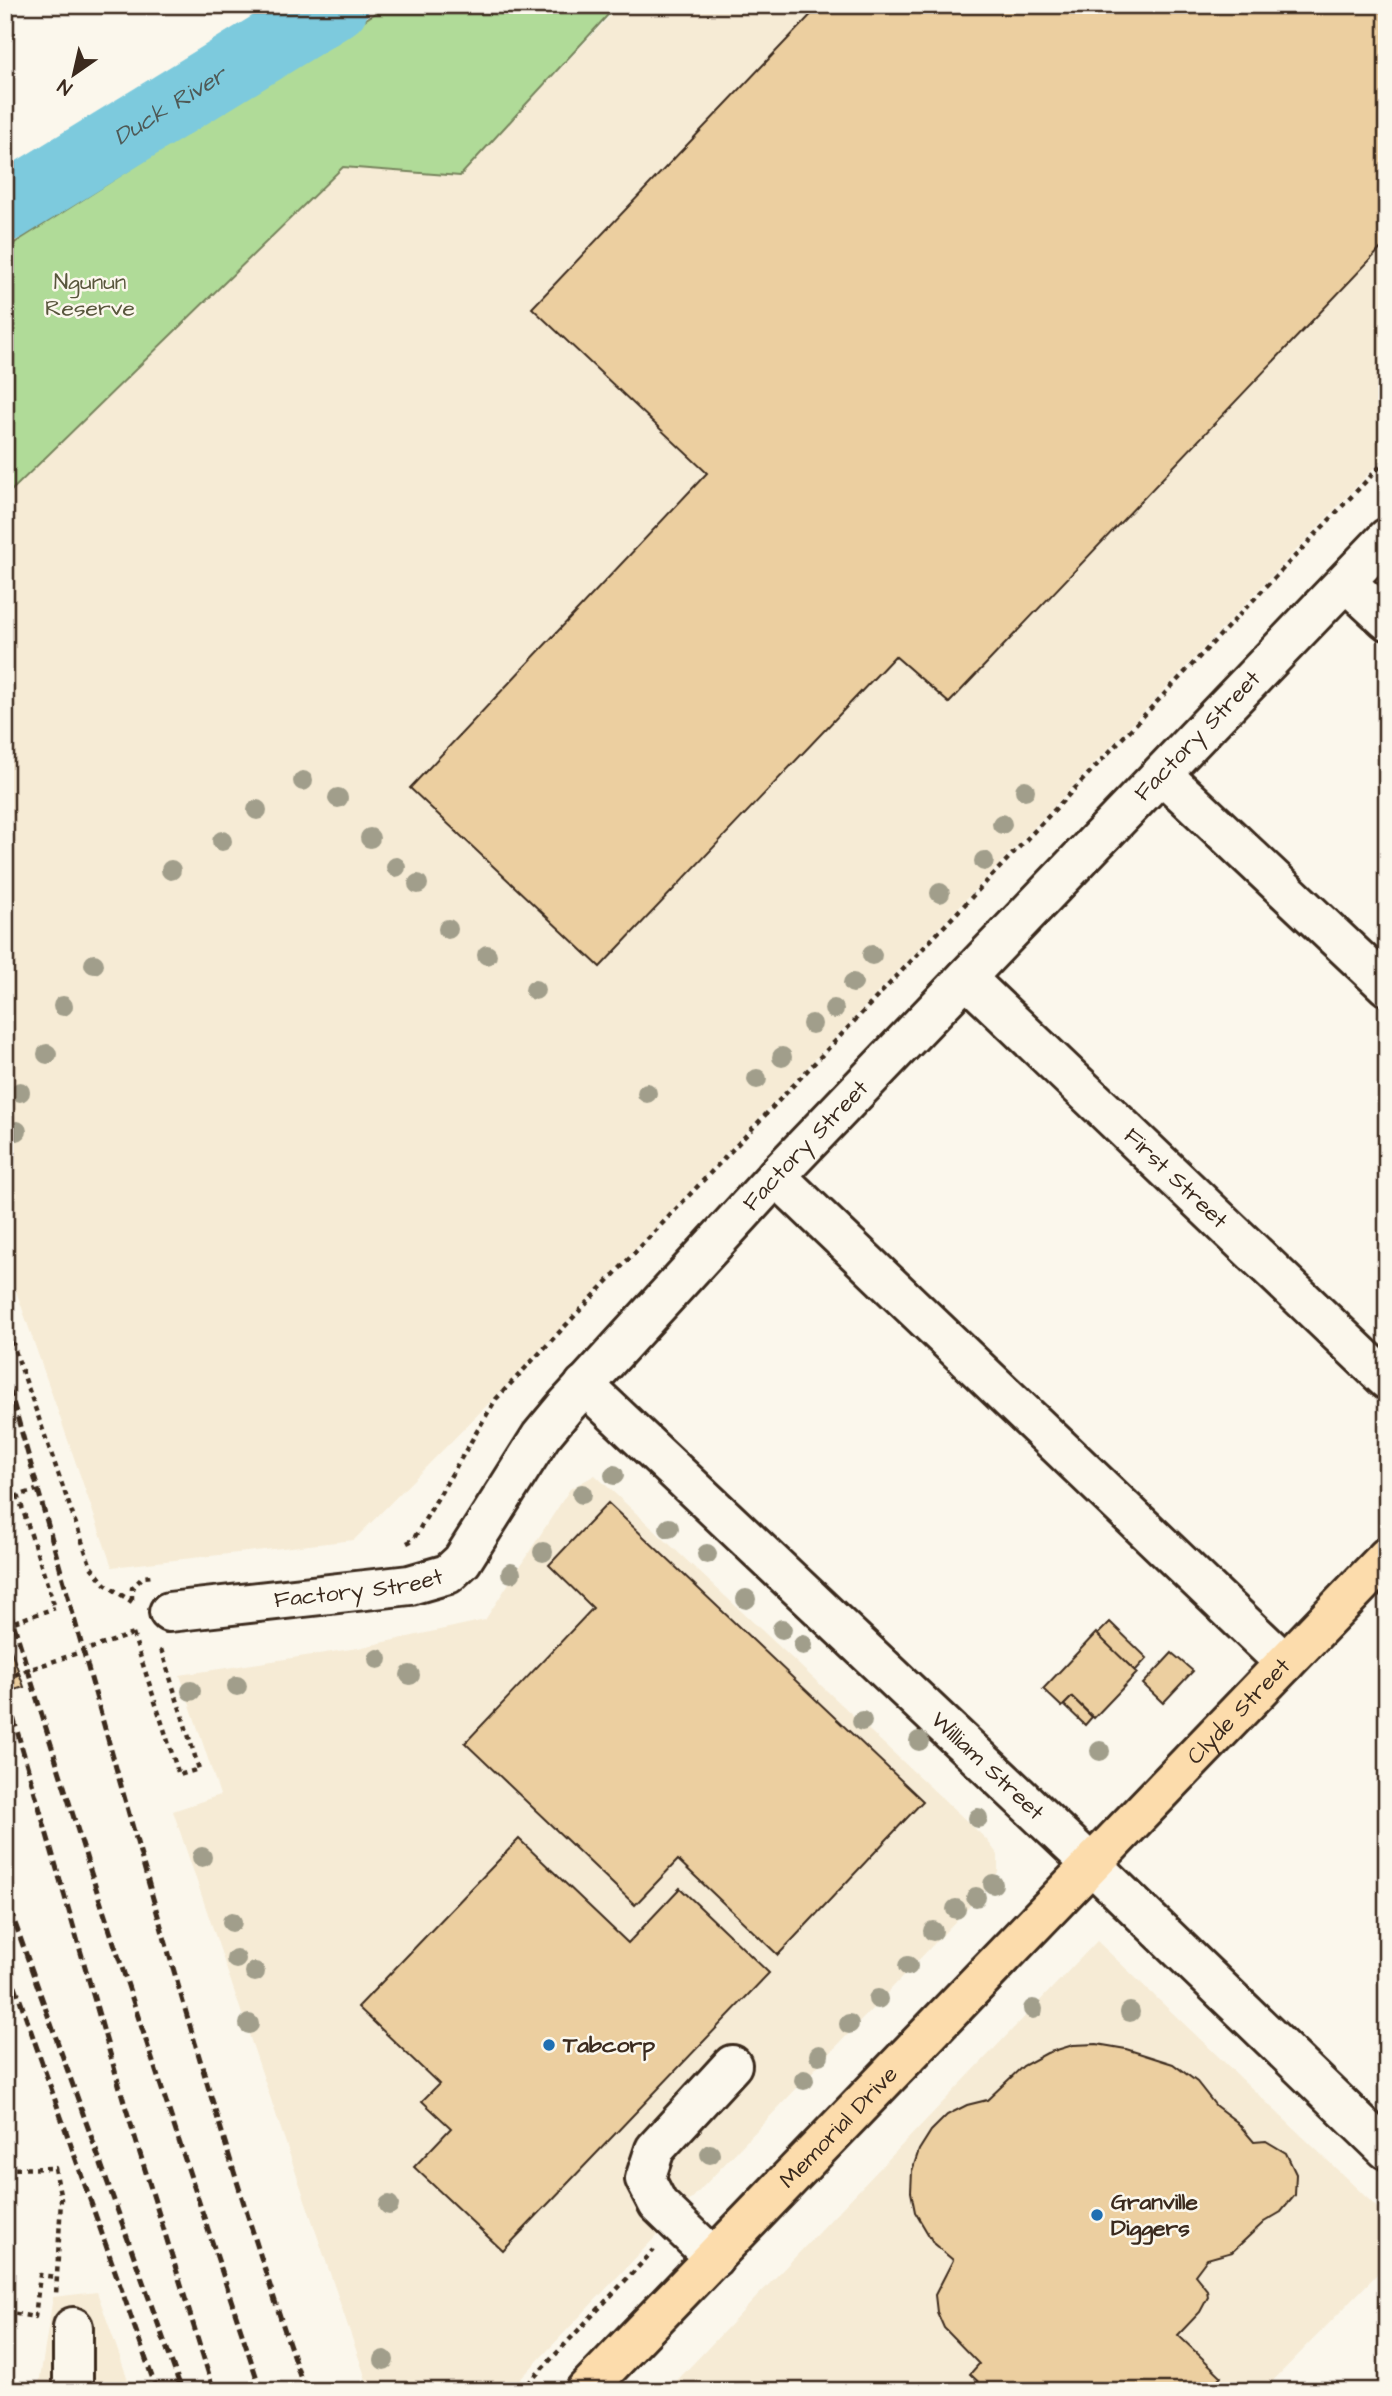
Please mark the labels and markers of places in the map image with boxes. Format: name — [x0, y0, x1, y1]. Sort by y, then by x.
place label: Tabcorp — [562, 2029, 655, 2061]
marker: Tabcorp — [541, 2037, 557, 2053]
place label: Granville Diggers — [1111, 2186, 1198, 2245]
marker: Granville Diggers — [1089, 2207, 1105, 2223]

